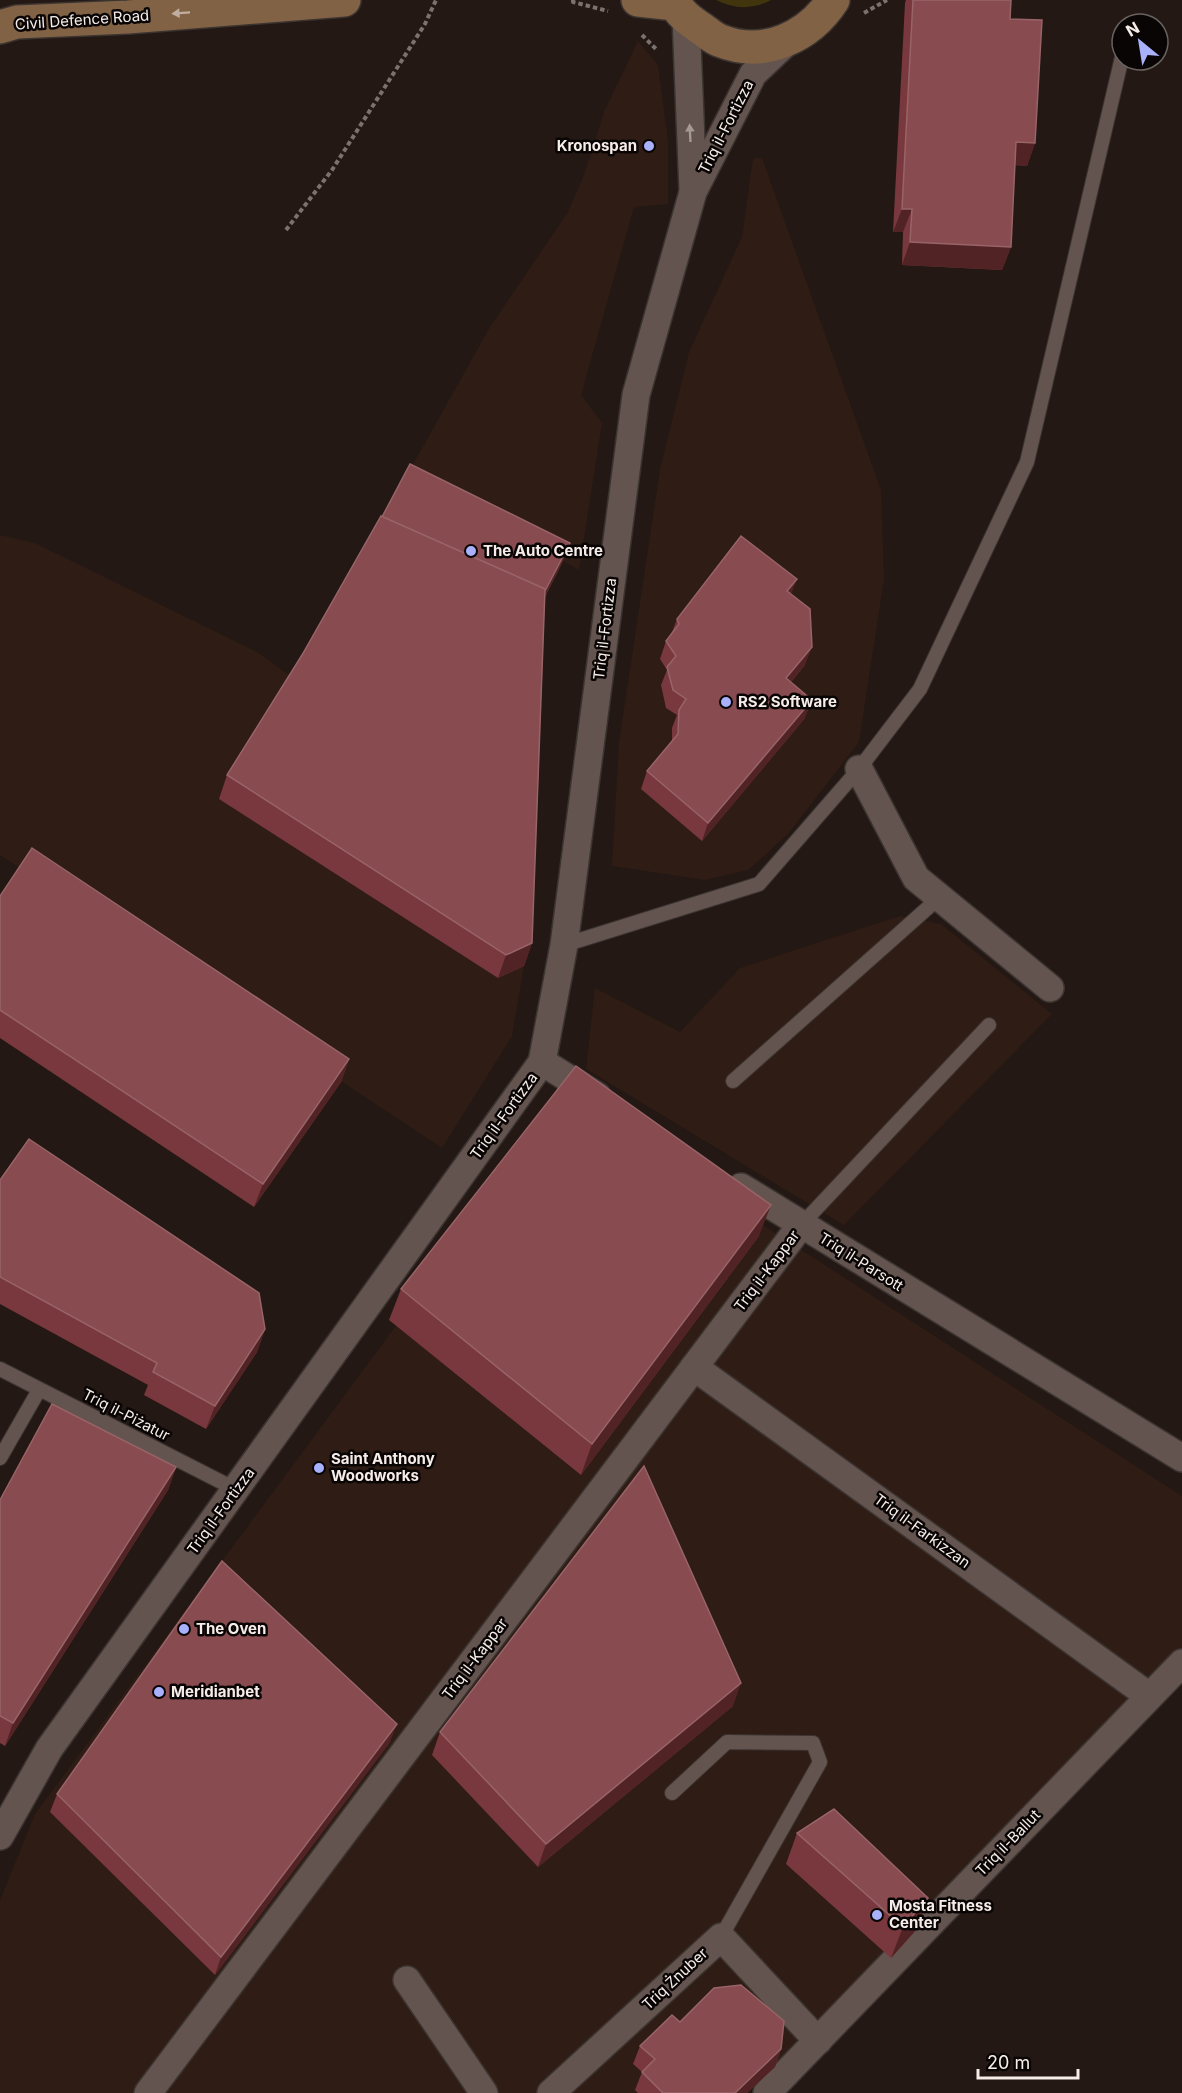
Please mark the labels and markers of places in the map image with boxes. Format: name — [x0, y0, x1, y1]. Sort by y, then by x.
place label: Kronospan — [557, 136, 637, 155]
marker: Kronospan — [642, 139, 656, 153]
place label: The Auto Centre — [483, 541, 603, 560]
marker: The Auto Centre — [464, 544, 478, 558]
place label: RS2 Software — [738, 692, 837, 711]
marker: RS2 Software — [719, 695, 733, 709]
place label: Saint Anthony Woodworks — [331, 1449, 435, 1485]
marker: Saint Anthony Woodworks — [312, 1461, 326, 1475]
place label: The Oven — [196, 1619, 266, 1638]
marker: The Oven — [177, 1622, 191, 1636]
place label: Meridianbet — [171, 1682, 260, 1701]
marker: Meridianbet — [152, 1685, 166, 1699]
place label: Mosta Fitness Center — [889, 1896, 992, 1932]
marker: Mosta Fitness Center — [870, 1908, 884, 1922]

